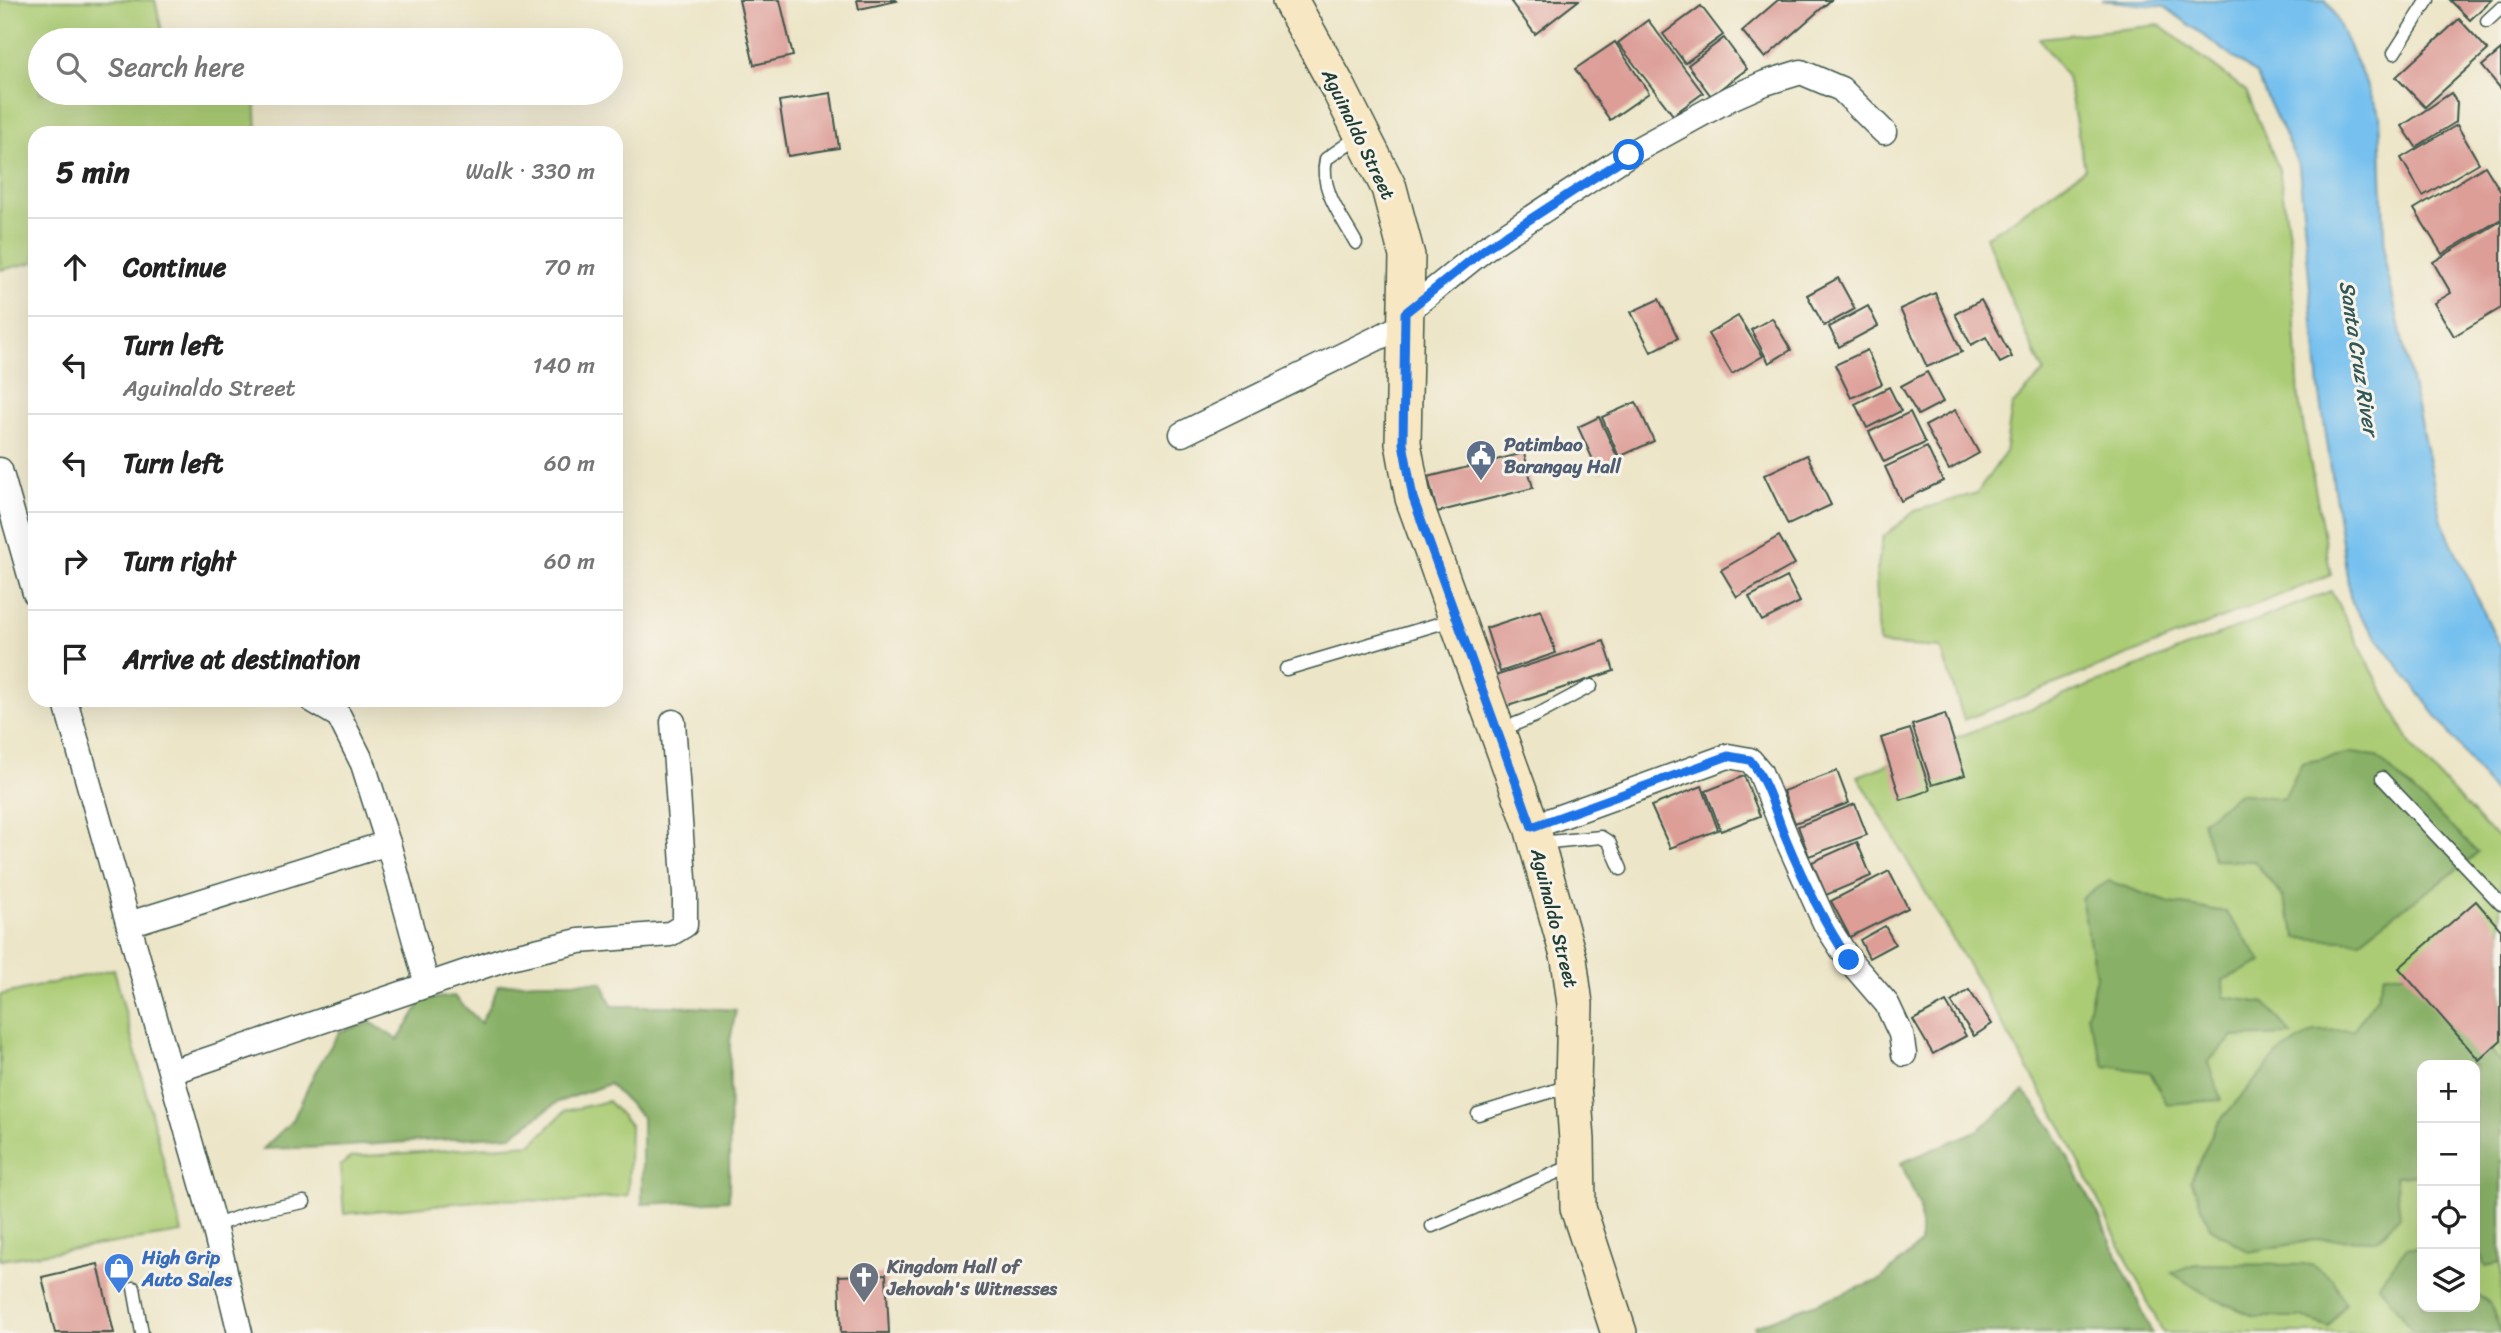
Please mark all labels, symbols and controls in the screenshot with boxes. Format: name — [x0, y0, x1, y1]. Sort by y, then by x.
search box — [28, 28, 623, 105]
text: Search here — [108, 44, 245, 90]
icon: search — [52, 48, 90, 86]
street label: Aguinaldo Street — [1312, 62, 1405, 206]
route start — [1613, 139, 1644, 170]
text: 5 min — [56, 145, 130, 199]
text: Walk · 330 m — [465, 151, 595, 192]
text: Continue — [123, 244, 226, 290]
text: 70 m — [544, 247, 595, 288]
icon: ahead — [56, 248, 94, 286]
water label: Santa Cruz River — [2328, 278, 2391, 441]
text: Turn left — [123, 322, 223, 368]
text: 140 m — [533, 345, 595, 386]
icon: left — [56, 346, 94, 384]
text: Aguinaldo Street — [123, 368, 296, 409]
place label: Patimbao Barangay Hall — [1504, 428, 1621, 483]
public building icon: Patimbao Barangay Hall — [1464, 438, 1498, 482]
text: Turn left — [123, 440, 223, 486]
text: 60 m — [544, 443, 595, 484]
icon: left — [56, 444, 94, 482]
text: Turn right — [123, 538, 236, 584]
text: 60 m — [544, 541, 595, 582]
icon: right — [56, 542, 94, 580]
text: Arrive at destination — [123, 636, 360, 682]
icon: arrive — [56, 640, 94, 678]
street label: Aguinaldo Street — [1521, 844, 1588, 991]
route end — [1833, 944, 1864, 975]
map controls — [2417, 1060, 2480, 1312]
button: + — [2417, 1060, 2480, 1123]
button: − — [2417, 1123, 2480, 1186]
button: locate — [2417, 1186, 2480, 1249]
place label: High Grip Auto Sales — [141, 1241, 233, 1296]
button: layers — [2417, 1249, 2480, 1312]
place label: Kingdom Hall of Jehovah's Witnesses — [886, 1250, 1058, 1305]
shop icon: High Grip Auto Sales — [102, 1251, 136, 1295]
church icon: Kingdom Hall of Jehovah's Witnesses — [847, 1260, 881, 1304]

